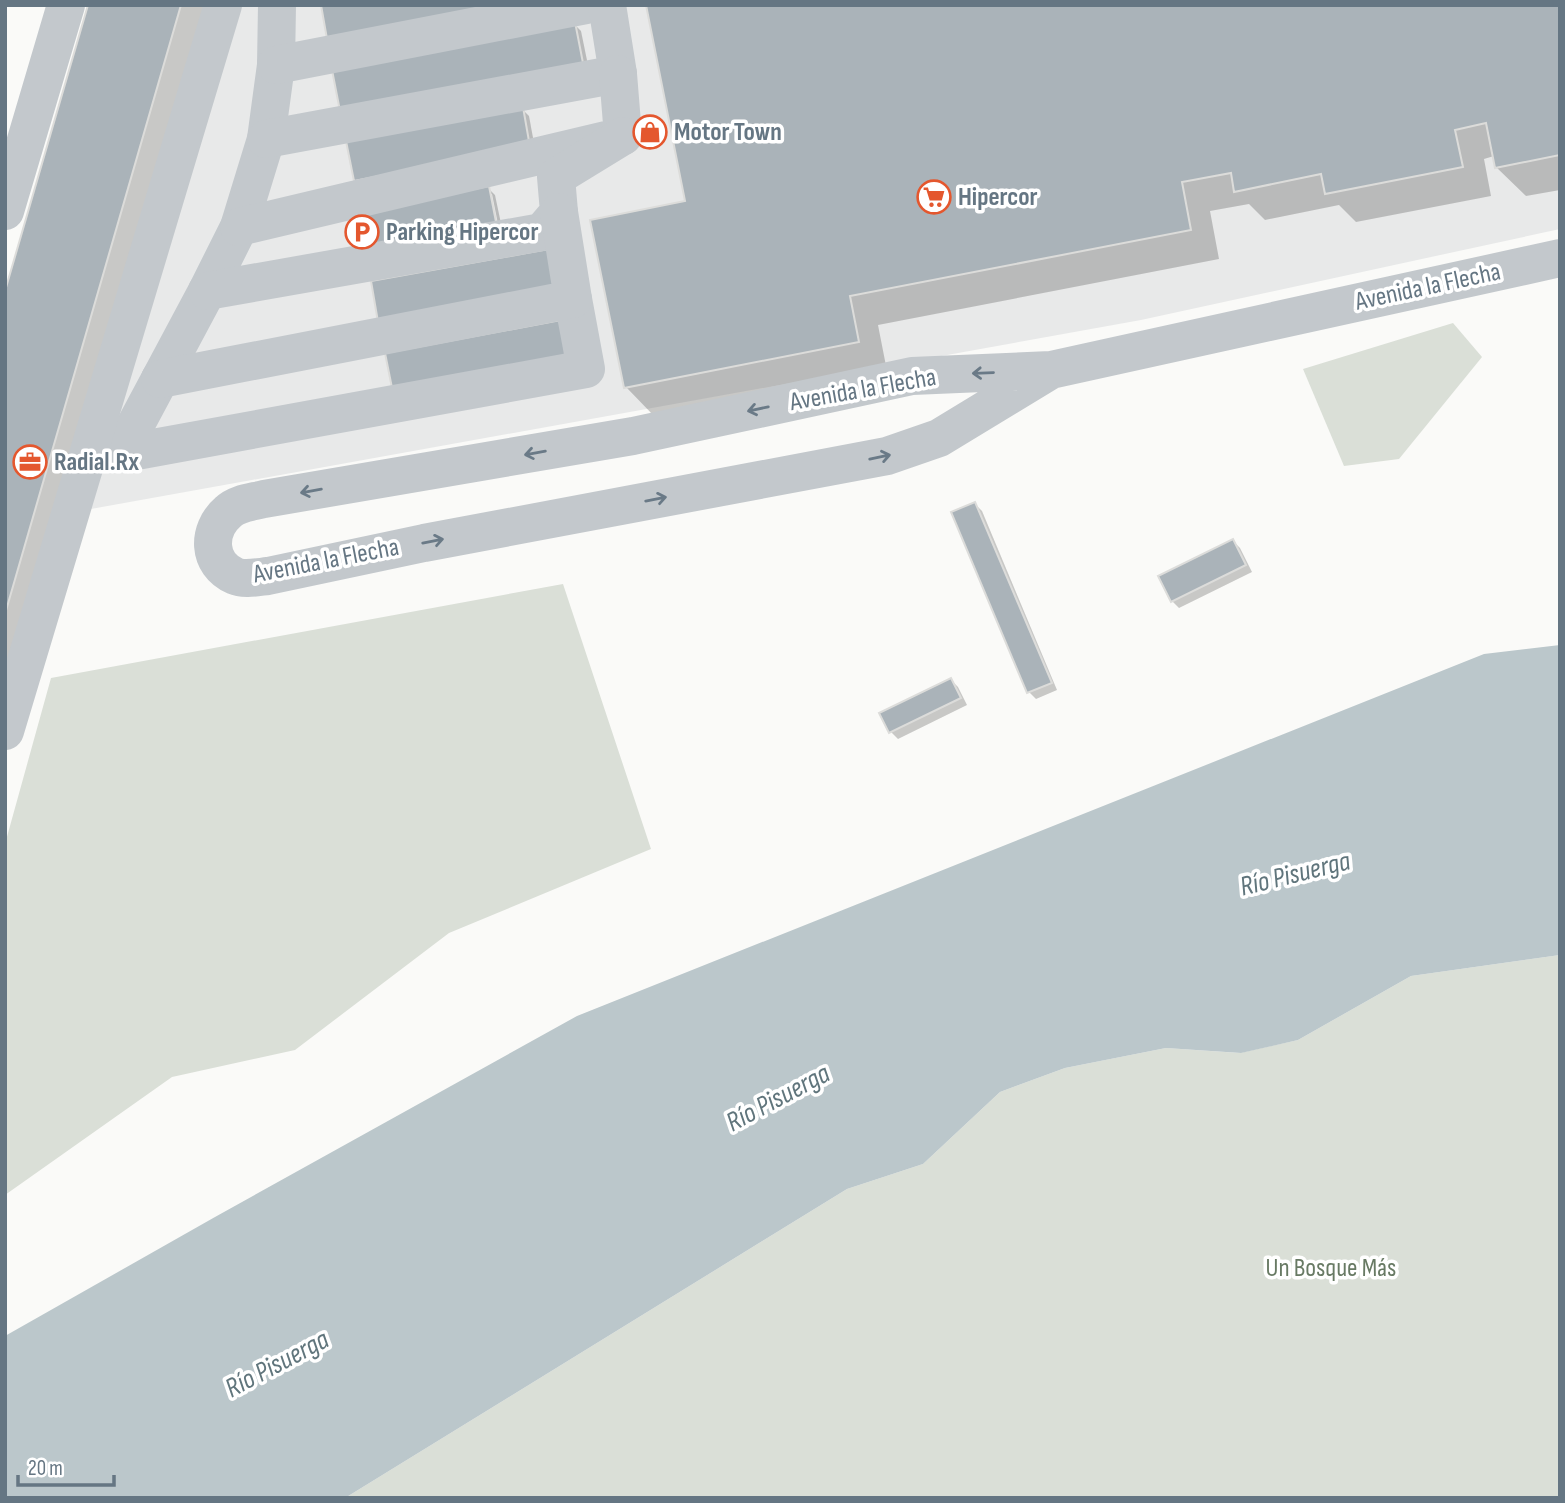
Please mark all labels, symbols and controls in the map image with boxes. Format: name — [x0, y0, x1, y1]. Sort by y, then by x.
shop icon: Motor Town — [631, 113, 669, 151]
place label: Motor Town — [674, 117, 782, 148]
supermarket icon: Hipercor — [915, 178, 953, 216]
place label: Hipercor — [958, 182, 1038, 213]
parking icon: Parking Hipercor — [343, 213, 381, 251]
place label: Parking Hipercor — [386, 217, 538, 248]
street label: Avenida la Flecha — [1352, 256, 1503, 318]
street label: Avenida la Flecha — [787, 362, 938, 418]
one-way arrow — [971, 367, 994, 380]
one-way arrow — [748, 403, 770, 416]
office icon: Radial.Rx — [11, 443, 49, 481]
place label: Radial.Rx — [54, 447, 139, 478]
one-way arrow — [524, 447, 547, 460]
one-way arrow — [868, 450, 891, 463]
one-way arrow — [300, 485, 323, 498]
one-way arrow — [644, 492, 667, 505]
street label: Avenida la Flecha — [250, 532, 401, 591]
one-way arrow — [421, 534, 444, 547]
water label: Río Pisuerga — [1236, 844, 1354, 904]
water label: Río Pisuerga — [721, 1057, 836, 1139]
park label: Un Bosque Más — [1266, 1253, 1396, 1284]
water label: Río Pisuerga — [220, 1323, 335, 1405]
scale bar — [18, 1444, 114, 1488]
text: 20 m — [28, 1456, 63, 1481]

